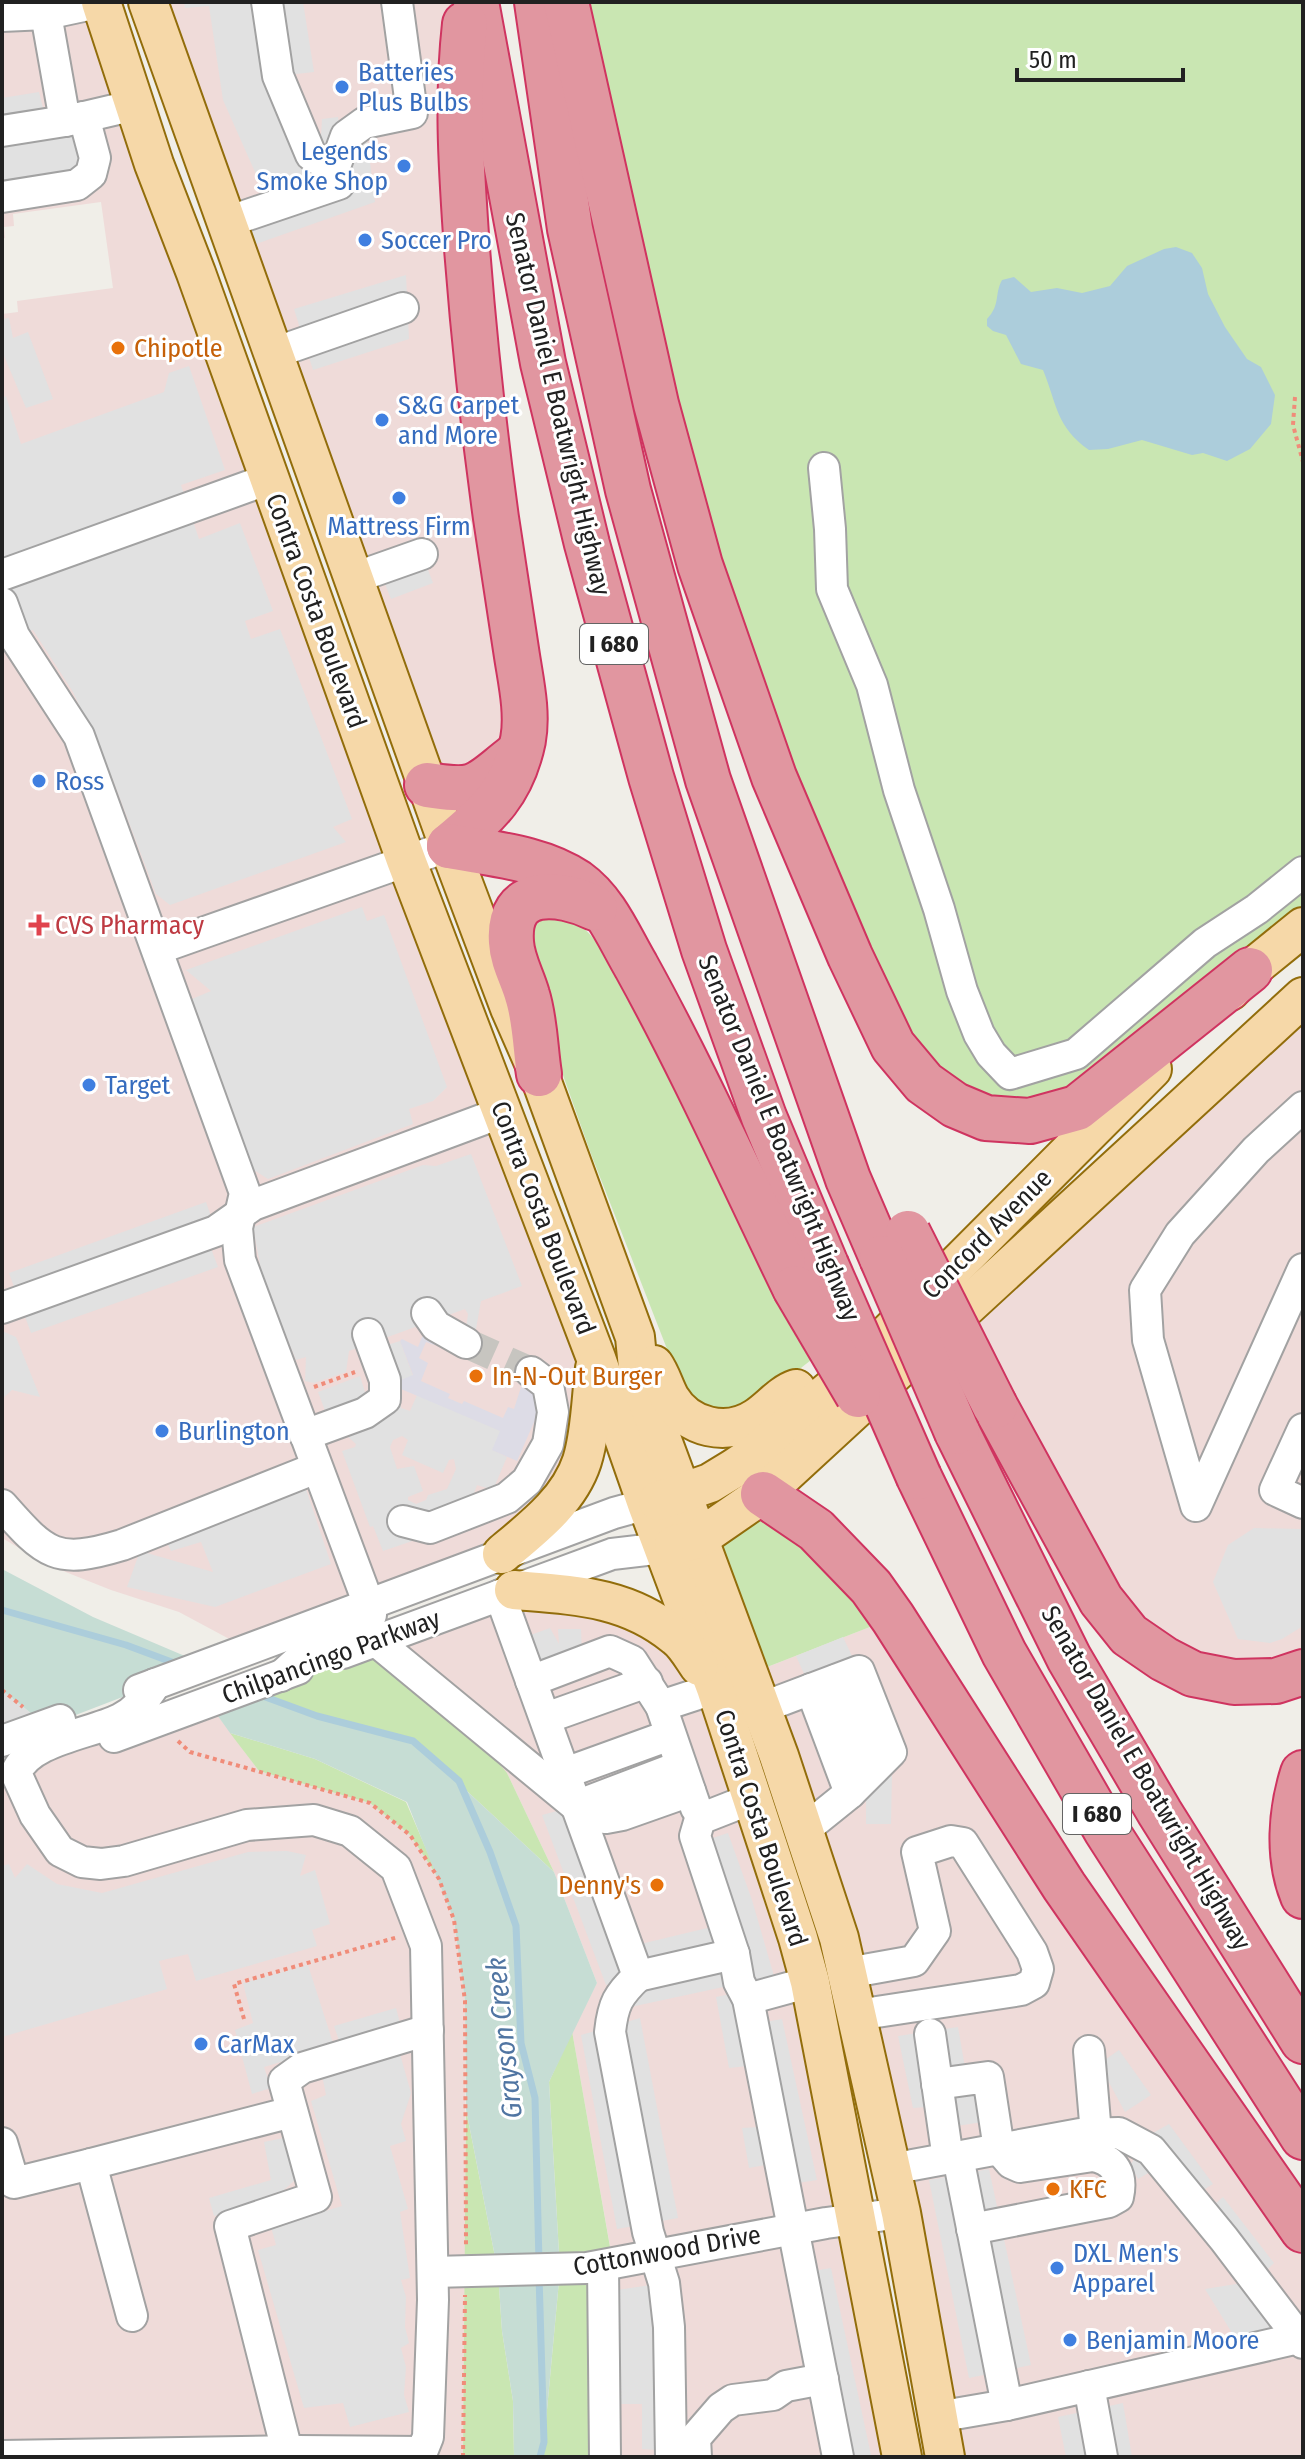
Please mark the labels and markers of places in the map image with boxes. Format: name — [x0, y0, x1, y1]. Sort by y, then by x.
place label: Batteries Plus Bulbs — [358, 57, 469, 118]
marker: Batteries Plus Bulbs — [333, 78, 351, 96]
place label: Legends Smoke Shop — [256, 136, 388, 197]
marker: Legends Smoke Shop — [395, 157, 413, 175]
place label: Soccer Pro — [381, 225, 492, 256]
marker: Soccer Pro — [356, 231, 374, 249]
place label: Chipotle — [134, 333, 223, 364]
marker: Chipotle — [109, 339, 127, 357]
place label: S&G Carpet and More — [398, 390, 520, 451]
marker: S&G Carpet and More — [373, 411, 391, 429]
marker: Mattress Firm — [390, 489, 408, 507]
place label: Mattress Firm — [327, 511, 471, 542]
place label: Ross — [55, 766, 104, 797]
marker: Ross — [30, 772, 48, 790]
place label: CVS Pharmacy — [55, 910, 205, 941]
marker: CVS Pharmacy — [30, 916, 48, 934]
place label: Target — [105, 1070, 171, 1101]
marker: Target — [80, 1076, 98, 1094]
place label: In-N-Out Burger — [492, 1361, 662, 1392]
marker: In-N-Out Burger — [467, 1367, 485, 1385]
place label: Burlington — [178, 1416, 290, 1447]
marker: Burlington — [153, 1422, 171, 1440]
place label: Denny's — [558, 1870, 641, 1901]
marker: Denny's — [648, 1876, 666, 1894]
place label: CarMax — [217, 2029, 295, 2060]
marker: CarMax — [192, 2035, 210, 2053]
place label: KFC — [1069, 2174, 1107, 2205]
marker: KFC — [1044, 2180, 1062, 2198]
place label: DXL Men's Apparel — [1073, 2238, 1179, 2299]
marker: DXL Men's Apparel — [1048, 2259, 1066, 2277]
place label: Benjamin Moore — [1086, 2325, 1259, 2356]
marker: Benjamin Moore — [1061, 2331, 1079, 2349]

